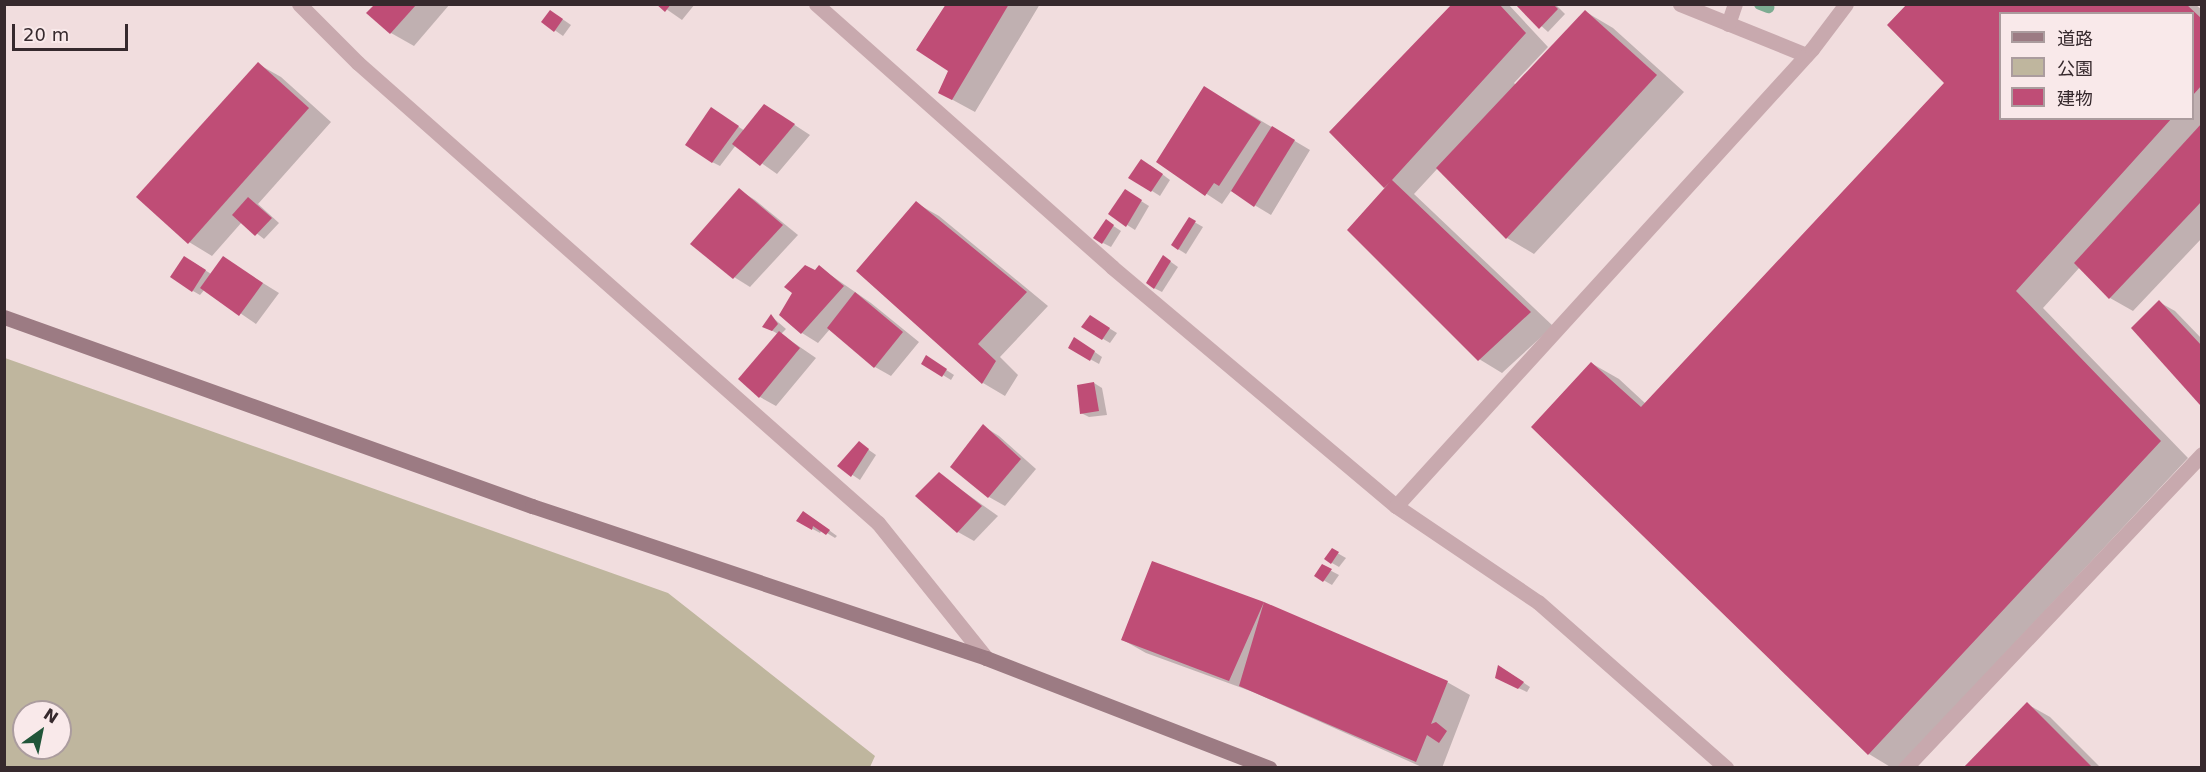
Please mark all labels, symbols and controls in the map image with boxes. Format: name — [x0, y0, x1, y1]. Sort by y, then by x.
scale bar — [15, 12, 130, 50]
legend — [1999, 12, 2194, 120]
text: 20 m — [23, 24, 69, 45]
text: 道路 — [2057, 28, 2093, 49]
text: 公園 — [2057, 58, 2093, 79]
text: 建物 — [2057, 88, 2093, 109]
north arrow — [12, 700, 72, 760]
text: N — [40, 705, 62, 728]

